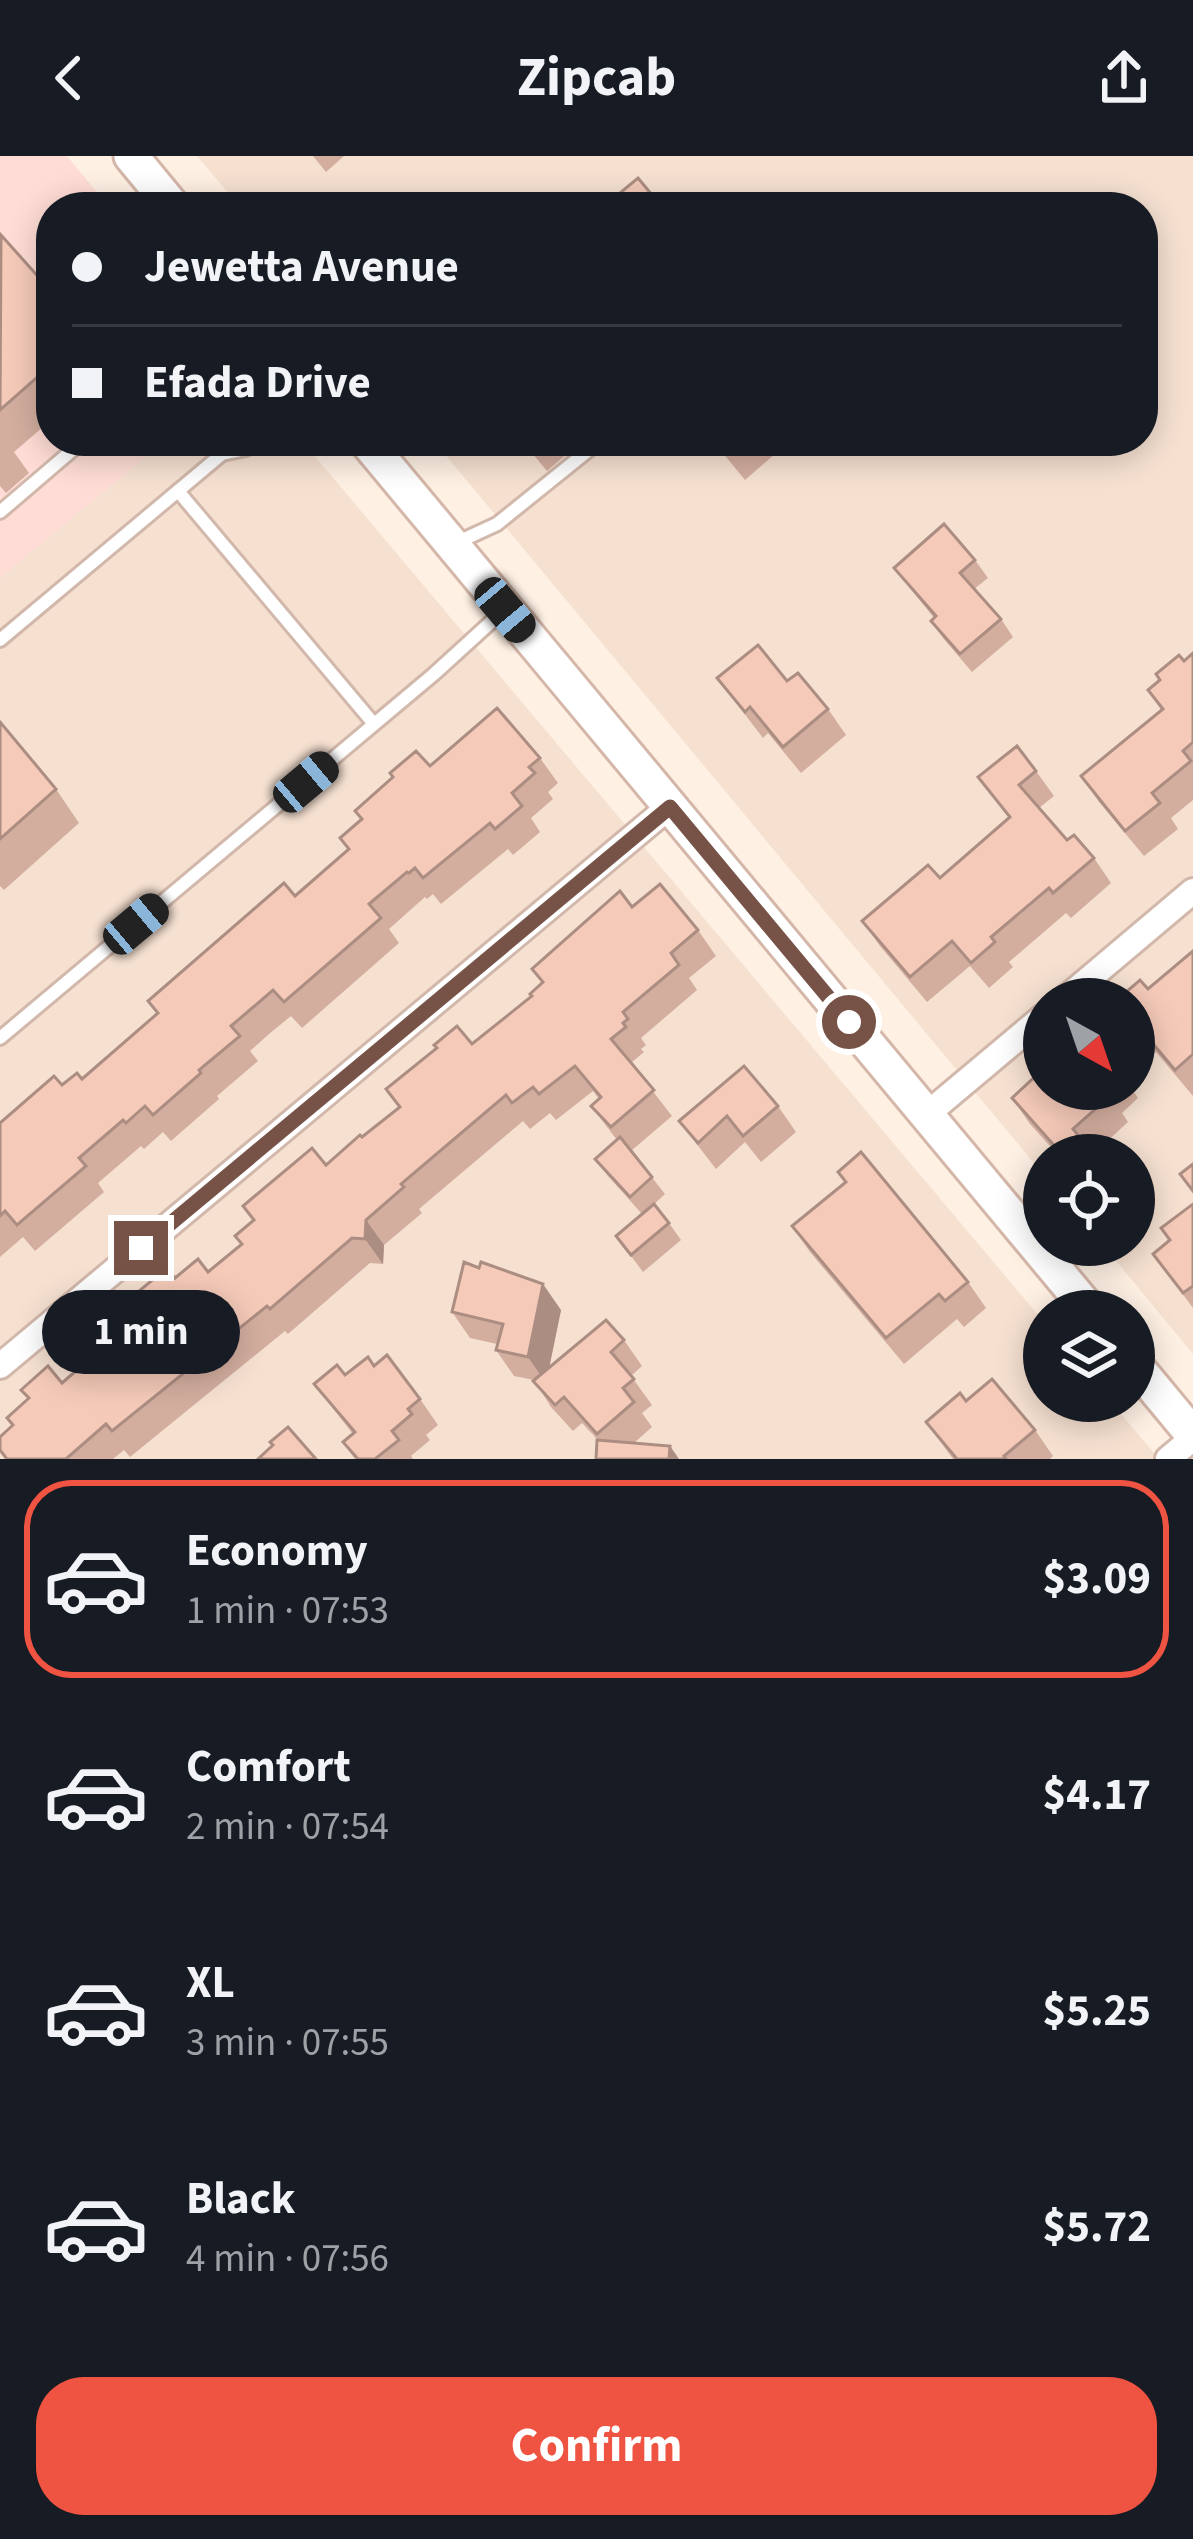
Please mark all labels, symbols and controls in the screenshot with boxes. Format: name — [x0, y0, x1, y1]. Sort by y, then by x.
text: Zipcab — [517, 40, 676, 117]
icon: back — [36, 45, 102, 111]
icon: share — [1091, 45, 1157, 111]
text: Jewetta Avenue — [144, 235, 459, 299]
text: Efada Drive — [144, 351, 371, 415]
car — [468, 571, 542, 649]
car — [267, 745, 345, 819]
car — [97, 887, 175, 961]
north arrow — [1023, 978, 1155, 1110]
map controls — [1023, 978, 1155, 1422]
route start — [822, 995, 876, 1049]
button: locate — [1023, 1134, 1155, 1266]
route end — [114, 1221, 168, 1275]
callout: 1 min — [42, 1290, 240, 1374]
button: layers — [1023, 1290, 1155, 1422]
text: 1 min — [94, 1304, 188, 1360]
text: Economy — [186, 1519, 368, 1583]
icon: car — [42, 1525, 150, 1633]
text: $3.09 — [1042, 1547, 1151, 1611]
text: 1 min · 07:53 — [186, 1583, 389, 1639]
text: Comfort — [186, 1735, 351, 1799]
icon: car — [42, 1741, 150, 1849]
text: $4.17 — [1042, 1763, 1151, 1827]
text: 2 min · 07:54 — [186, 1799, 389, 1855]
text: XL — [186, 1951, 235, 2015]
icon: car — [42, 1957, 150, 2065]
text: $5.25 — [1042, 1979, 1151, 2043]
text: 3 min · 07:55 — [186, 2015, 389, 2071]
text: Black — [186, 2167, 296, 2231]
icon: car — [42, 2173, 150, 2281]
text: $5.72 — [1042, 2195, 1151, 2259]
text: 4 min · 07:56 — [186, 2231, 389, 2287]
button: Confirm — [36, 2377, 1157, 2515]

